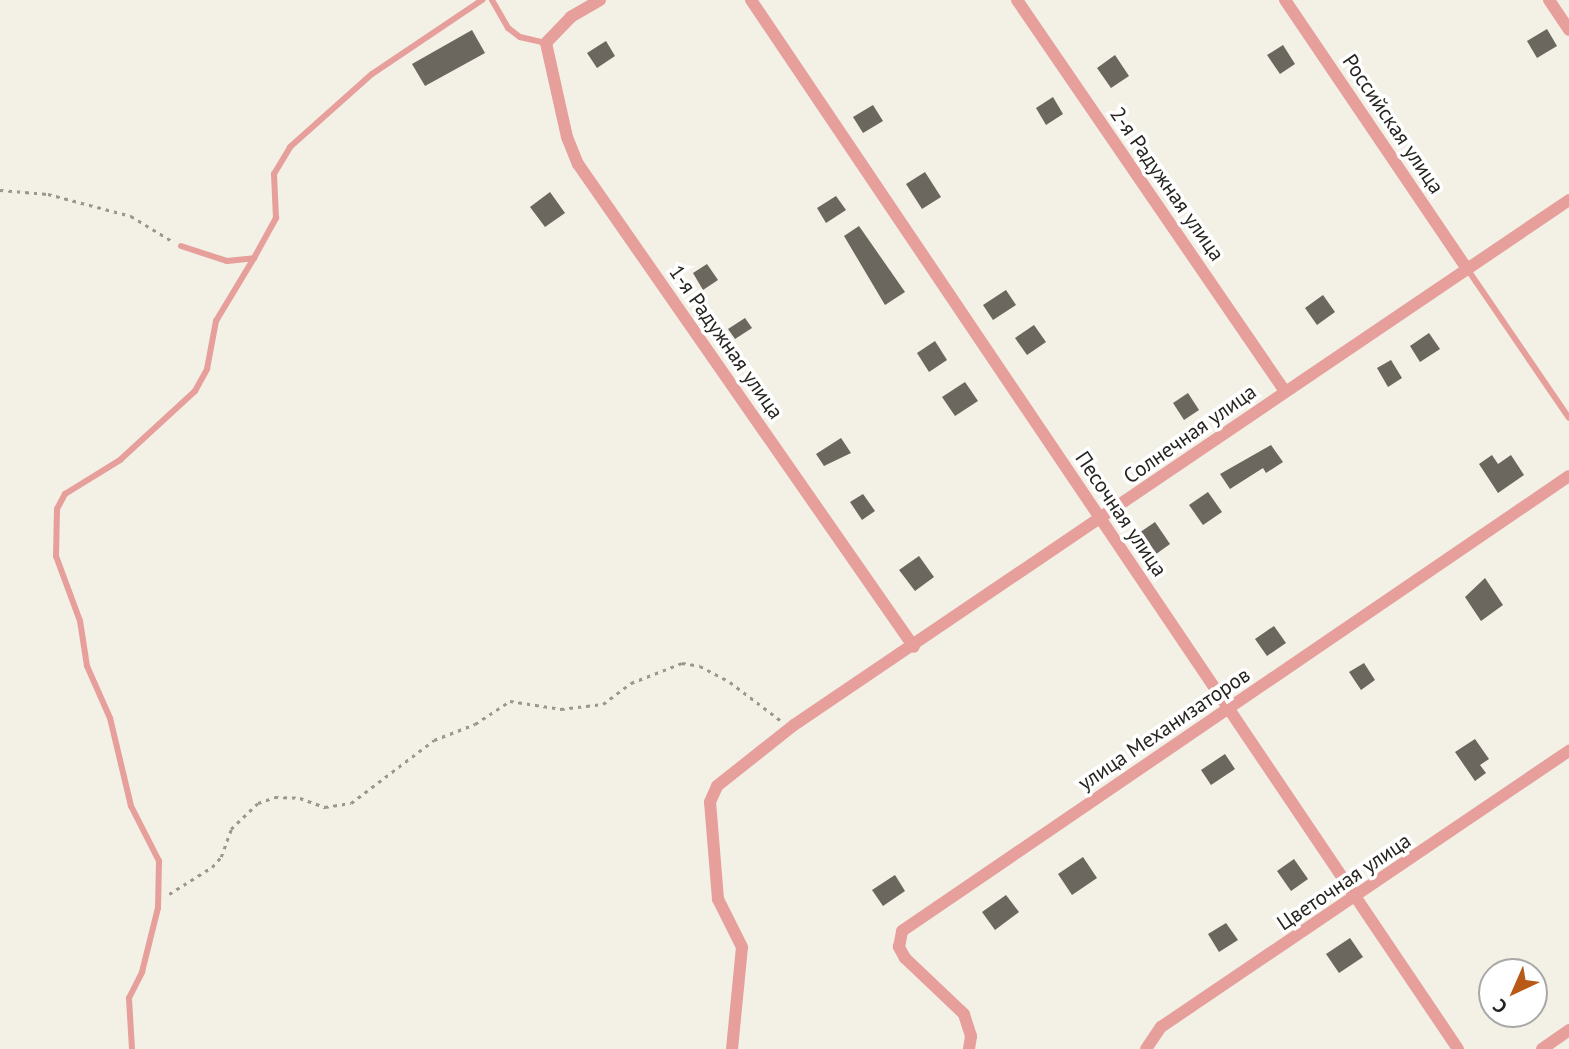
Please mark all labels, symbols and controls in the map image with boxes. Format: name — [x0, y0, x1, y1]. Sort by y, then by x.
street label: Российская улица — [1337, 50, 1449, 198]
street label: 2-я Радужная улица — [1105, 102, 1229, 266]
street label: 1-я Радужная улица — [664, 260, 788, 424]
street label: Солнечная улица — [1119, 379, 1261, 489]
street label: Песочная улица — [1070, 447, 1172, 581]
street label: улица Механизаторов — [1073, 662, 1255, 796]
street label: Цветочная улица — [1272, 828, 1416, 936]
north arrow — [1478, 958, 1548, 1028]
text: С — [1488, 994, 1512, 1019]

